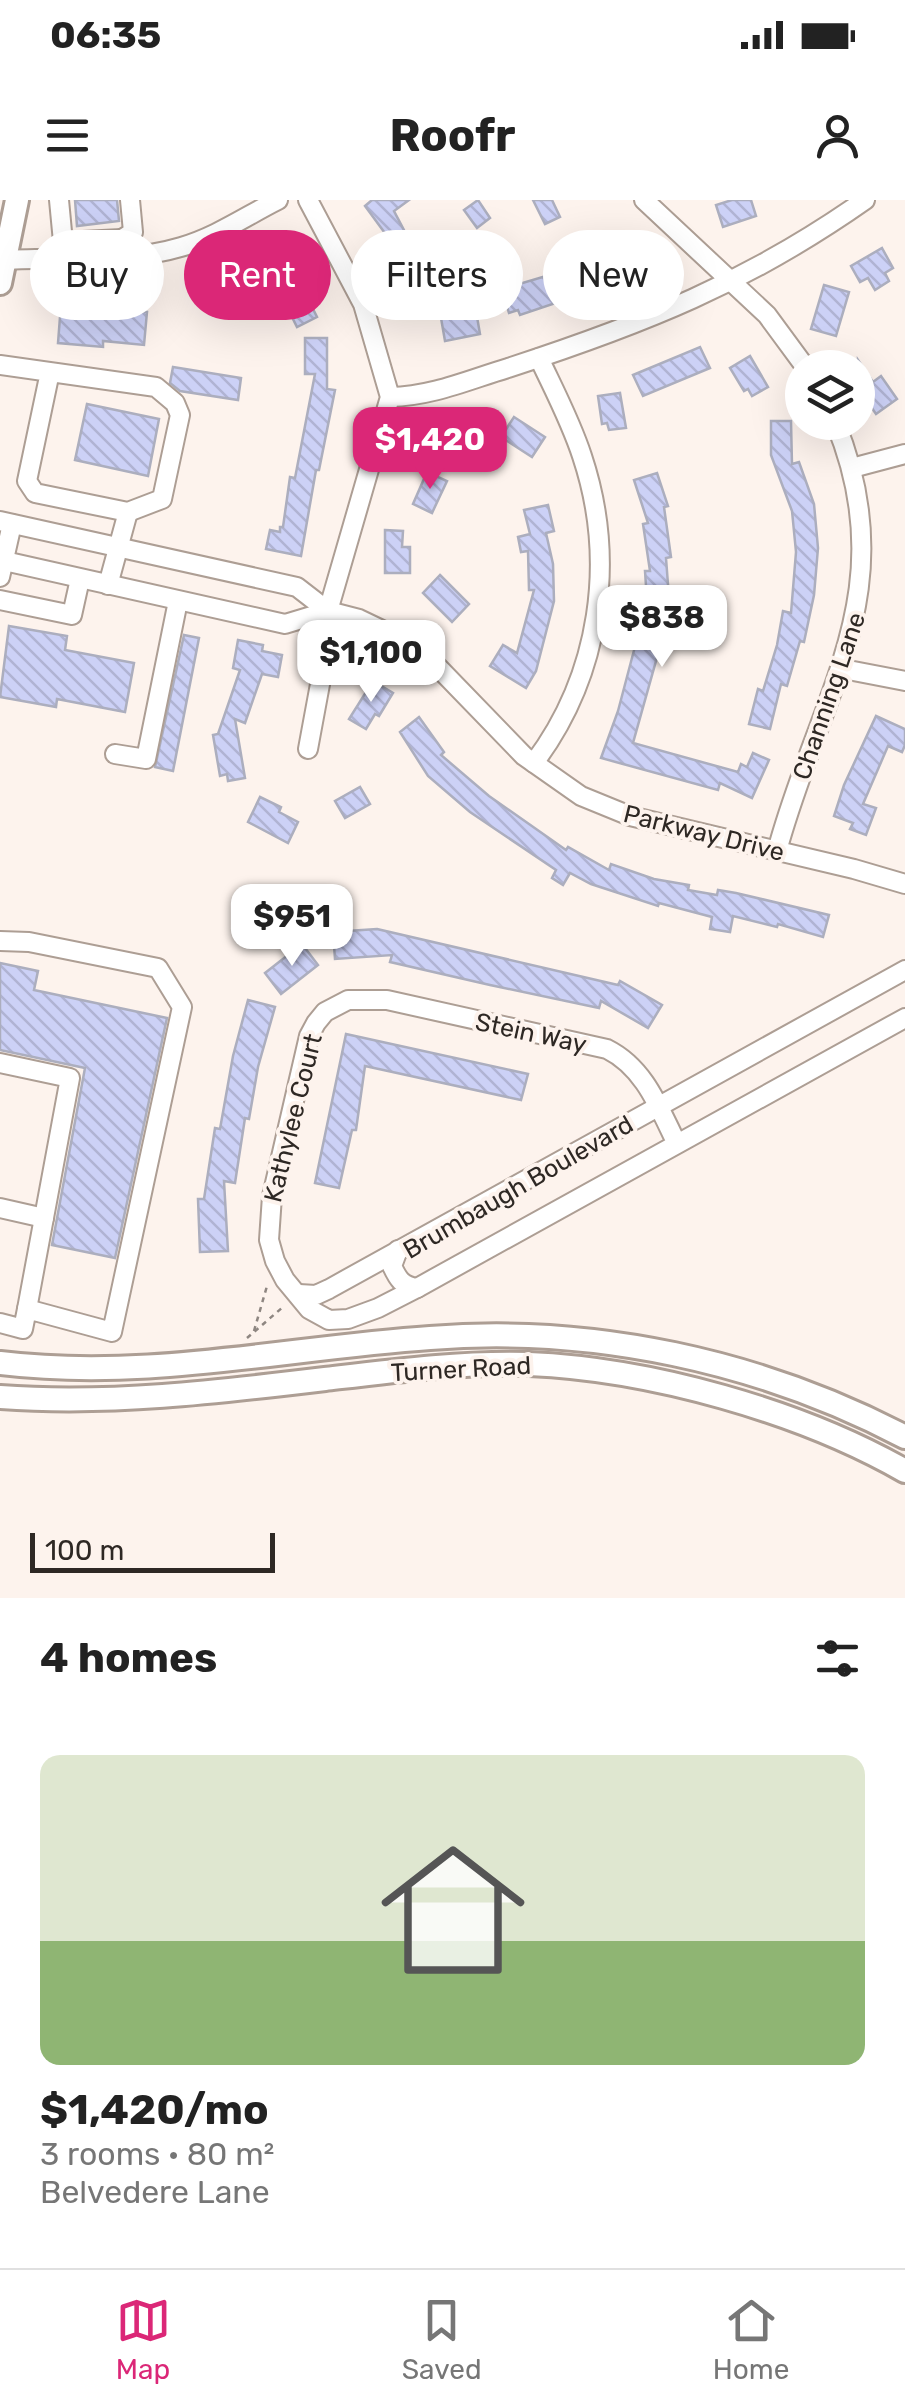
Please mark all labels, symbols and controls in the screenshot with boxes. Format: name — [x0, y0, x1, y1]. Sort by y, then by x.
text: 06:35 — [50, 12, 161, 58]
icon: menu — [40, 108, 95, 163]
icon: person — [810, 108, 865, 163]
text: Roofr — [390, 109, 515, 162]
chip: Buy — [30, 230, 164, 320]
chip: Rent — [184, 230, 331, 320]
chip: Filters — [351, 230, 523, 320]
chip: New — [543, 230, 684, 320]
map controls — [785, 350, 875, 440]
button: layers — [785, 350, 875, 440]
pin: $1,420 — [349, 407, 511, 492]
text: $1,420 — [375, 420, 485, 458]
pin: $838 — [603, 585, 721, 670]
text: $838 — [619, 598, 705, 636]
street label: Channing Lane — [787, 608, 871, 784]
pin: $1,100 — [290, 620, 452, 705]
text: $1,100 — [319, 633, 423, 671]
street label: Parkway Drive — [621, 799, 787, 867]
pin: $951 — [233, 884, 351, 969]
text: $951 — [253, 897, 331, 935]
street label: Stein Way — [473, 1007, 589, 1059]
street label: Kathylee Court — [258, 1031, 328, 1205]
street label: Brumbaugh Boulevard — [398, 1109, 638, 1265]
street label: Turner Road — [390, 1351, 532, 1387]
scale bar — [30, 1528, 275, 1572]
text: 100 m — [45, 1534, 124, 1567]
icon: filters — [810, 1631, 865, 1686]
text: 4 homes — [40, 1633, 217, 1683]
icon: home — [363, 1820, 543, 2000]
text: $1,420/mo — [40, 2085, 269, 2135]
text: 3 rooms · 80 m² — [40, 2135, 275, 2173]
text: Belvedere Lane — [40, 2173, 270, 2211]
tab: Map — [116, 2293, 171, 2386]
tab: Saved — [402, 2293, 482, 2386]
tab: Home — [713, 2293, 789, 2386]

